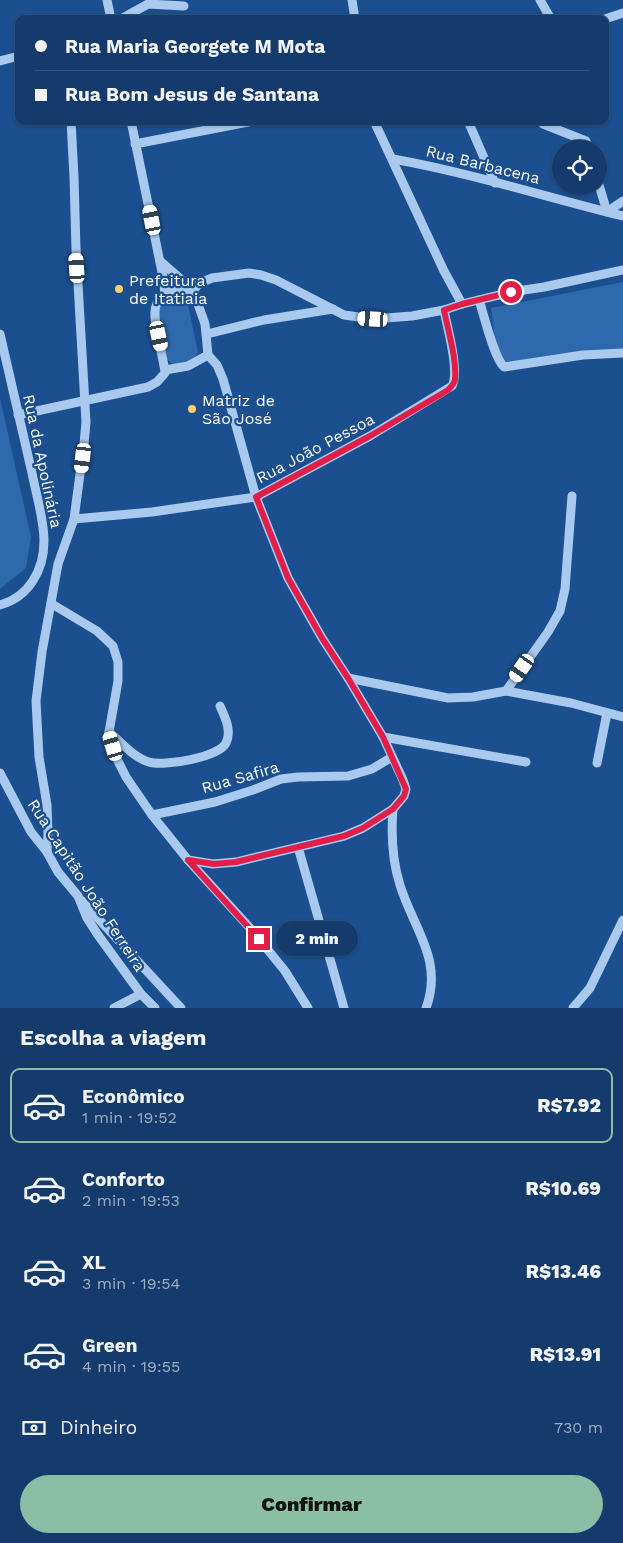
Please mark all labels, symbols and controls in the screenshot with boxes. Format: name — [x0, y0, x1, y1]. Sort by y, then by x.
text: Rua Maria Georgete M Mota — [65, 35, 325, 58]
text: Rua Bom Jesus de Santana — [65, 83, 319, 106]
map controls — [552, 140, 607, 195]
button: locate — [552, 140, 607, 195]
street label: Rua Barbacena — [424, 141, 542, 188]
car — [141, 204, 162, 236]
car — [68, 253, 85, 283]
place label: Prefeitura de Itatiaia — [129, 271, 207, 308]
route start — [500, 281, 522, 303]
marker: Prefeitura de Itatiaia — [113, 283, 125, 295]
car — [357, 311, 388, 327]
car — [148, 320, 169, 352]
place label: Matriz de São José — [202, 391, 275, 428]
street label: Rua da Apolinária — [19, 393, 66, 530]
marker: Matriz de São José — [186, 403, 198, 415]
street label: Rua João Pessoa — [253, 409, 378, 488]
car — [73, 442, 92, 474]
car — [507, 651, 536, 685]
car — [101, 729, 124, 763]
street label: Rua Safira — [199, 757, 281, 798]
street label: Rua Capitão João Ferreira — [24, 796, 149, 975]
callout: 2 min — [276, 922, 359, 956]
route end — [248, 928, 270, 950]
text: 2 min — [295, 929, 339, 948]
text: Escolha a viagem — [20, 1025, 207, 1050]
icon: car — [22, 1083, 67, 1128]
text: Econômico — [82, 1085, 185, 1108]
text: R$7.92 — [537, 1094, 601, 1117]
text: 1 min · 19:52 — [82, 1108, 177, 1127]
icon: car — [22, 1166, 67, 1211]
text: Conforto — [82, 1168, 165, 1191]
text: R$10.69 — [526, 1177, 601, 1200]
text: 2 min · 19:53 — [82, 1191, 180, 1210]
icon: car — [22, 1249, 67, 1294]
text: XL — [82, 1251, 106, 1274]
text: R$13.46 — [526, 1260, 601, 1283]
text: 3 min · 19:54 — [82, 1274, 180, 1293]
icon: car — [22, 1332, 67, 1377]
text: Green — [82, 1334, 138, 1357]
text: R$13.91 — [530, 1343, 601, 1366]
text: 4 min · 19:55 — [82, 1357, 180, 1376]
icon: cash — [20, 1414, 48, 1442]
text: Dinheiro — [60, 1416, 137, 1439]
text: 730 m — [554, 1418, 603, 1437]
button: Confirmar — [20, 1475, 603, 1533]

